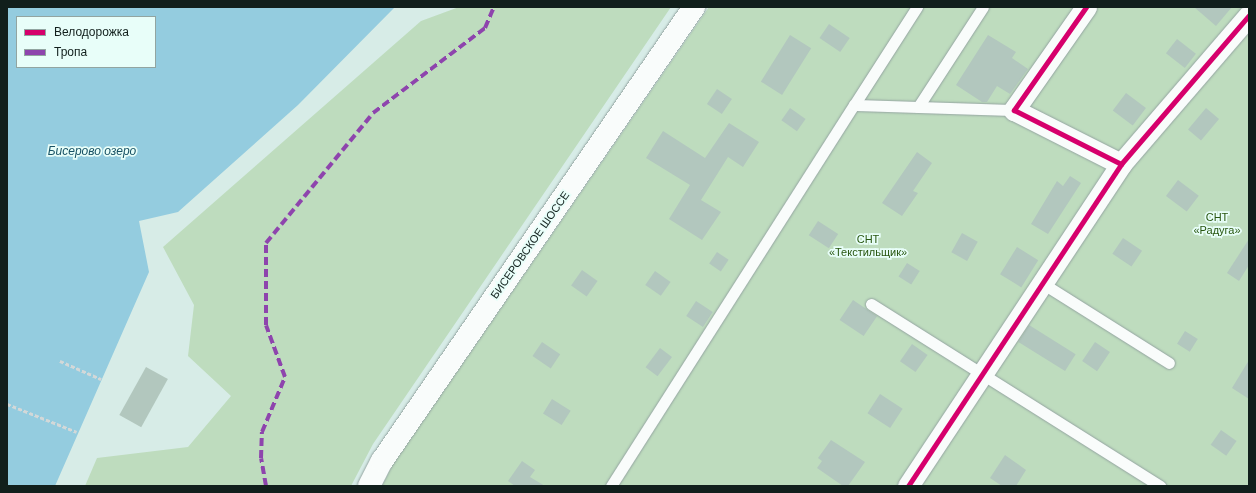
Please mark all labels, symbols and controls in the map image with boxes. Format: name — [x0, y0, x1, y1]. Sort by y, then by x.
legend — [16, 16, 156, 68]
text: Велодорожка — [54, 25, 129, 39]
text: Тропа — [54, 45, 87, 59]
water label: Бисерово озеро — [48, 145, 136, 159]
street label: БИСЕРОВСКОЕ ШОССЕ — [488, 189, 572, 301]
park label: СНТ «Радуга» — [1193, 211, 1241, 237]
park label: СНТ «Текстильщик» — [829, 233, 907, 259]

